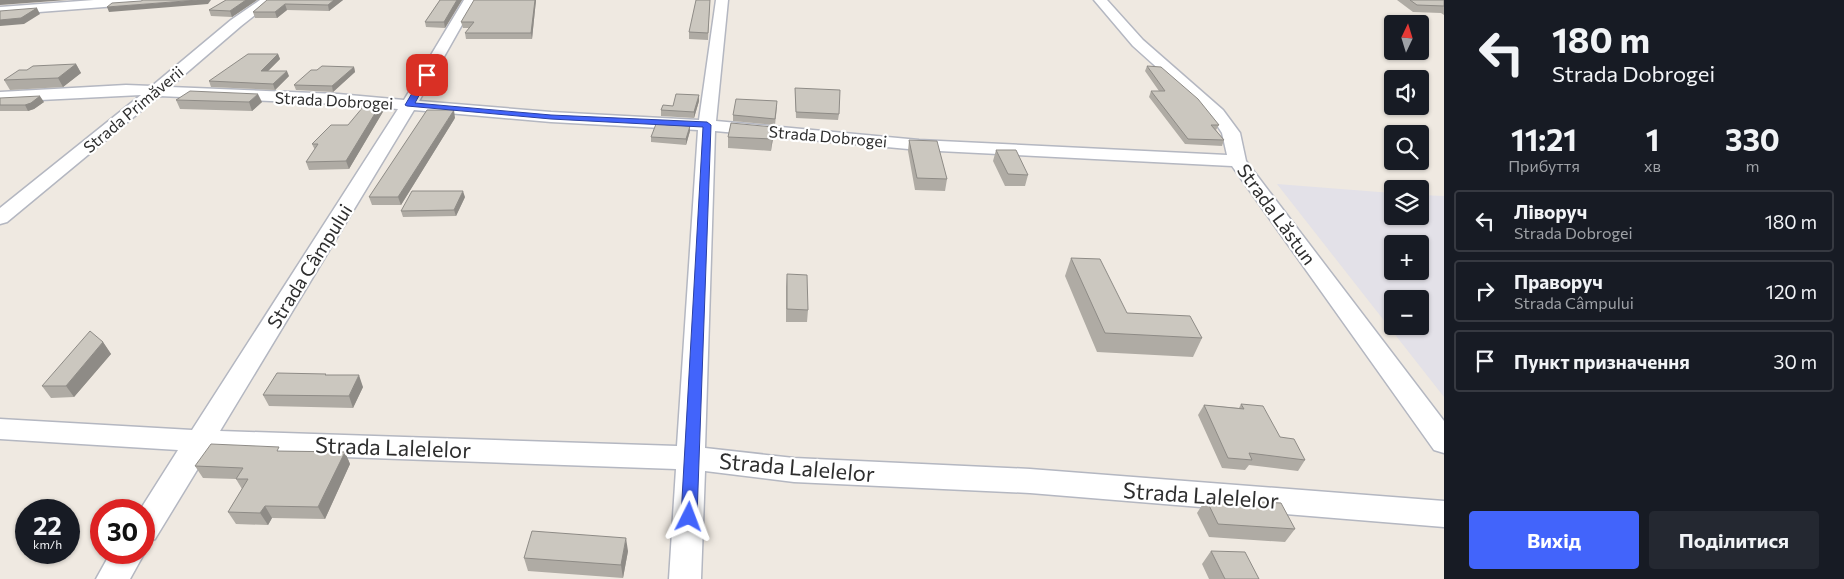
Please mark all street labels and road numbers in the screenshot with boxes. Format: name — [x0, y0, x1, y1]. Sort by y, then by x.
street label: Strada Primăverii — [79, 62, 187, 156]
street label: Strada Dobrogei — [274, 87, 394, 113]
street label: Strada Dobrogei — [768, 121, 888, 151]
street label: Strada Lăstun — [1233, 159, 1321, 269]
street label: Strada Câmpului — [262, 200, 356, 332]
street label: Strada Lalelelor — [314, 431, 472, 463]
street label: Strada Lalelelor — [718, 447, 876, 487]
street label: Strada Lalelelor — [1122, 476, 1280, 514]

